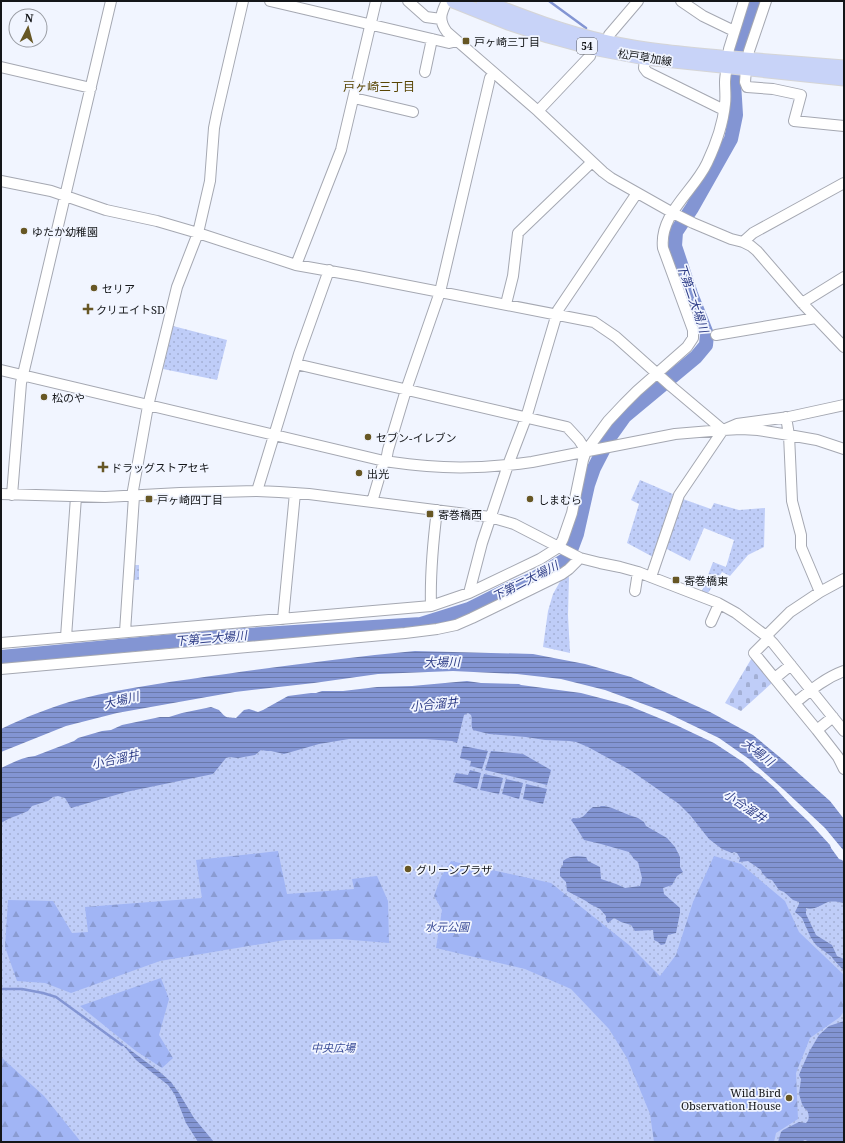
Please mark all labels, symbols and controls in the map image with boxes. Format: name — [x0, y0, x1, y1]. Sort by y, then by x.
north arrow — [8, 8, 48, 48]
text: N — [24, 10, 35, 26]
place label: 戸ヶ崎三丁目 — [474, 34, 540, 49]
marker: 戸ヶ崎三丁目 — [461, 36, 471, 46]
road number: 54 — [577, 38, 597, 54]
street label: 松戸草加線 — [617, 45, 673, 69]
district label: 戸ヶ崎三丁目 — [343, 78, 415, 95]
place label: ゆたか幼稚園 — [32, 224, 98, 239]
marker: ゆたか幼稚園 — [19, 226, 29, 236]
water label: 下第二大場川 — [673, 261, 713, 337]
place label: セリア — [102, 281, 135, 296]
marker: セリア — [89, 283, 99, 293]
place label: クリエイトSD — [96, 302, 165, 317]
marker: クリエイトSD — [83, 304, 93, 314]
place label: 松のや — [52, 390, 85, 405]
marker: 松のや — [39, 392, 49, 402]
place label: セブン-イレブン — [376, 430, 456, 445]
marker: セブン-イレブン — [363, 432, 373, 442]
place label: ドラッグストアセキ — [111, 460, 210, 475]
marker: ドラッグストアセキ — [98, 462, 108, 472]
place label: 出光 — [367, 466, 389, 481]
marker: 出光 — [354, 468, 364, 478]
place label: 戸ヶ崎四丁目 — [157, 492, 223, 507]
place label: しまむら — [538, 492, 582, 507]
marker: 戸ヶ崎四丁目 — [144, 494, 154, 504]
marker: しまむら — [525, 494, 535, 504]
place label: 寄巻橋西 — [438, 507, 482, 522]
marker: 寄巻橋西 — [425, 509, 435, 519]
water label: 下第二大場川 — [489, 556, 563, 605]
place label: 寄巻橋東 — [684, 573, 728, 588]
marker: 寄巻橋東 — [671, 575, 681, 585]
water label: 下第二大場川 — [174, 626, 250, 650]
water label: 大場川 — [424, 653, 462, 671]
water label: 大場川 — [101, 687, 142, 713]
water label: 小合溜井 — [409, 693, 460, 715]
water label: 大場川 — [739, 734, 779, 771]
water label: 小合溜井 — [90, 745, 141, 772]
water label: 小合溜井 — [720, 786, 770, 827]
place label: グリーンプラザ — [416, 862, 492, 877]
marker: グリーンプラザ — [403, 864, 413, 874]
park label: 水元公園 — [425, 919, 471, 934]
park label: 中央広場 — [311, 1040, 357, 1055]
place label: Wild Bird Observation House — [681, 1085, 781, 1113]
marker: Wild Bird Observation House — [784, 1093, 794, 1103]

